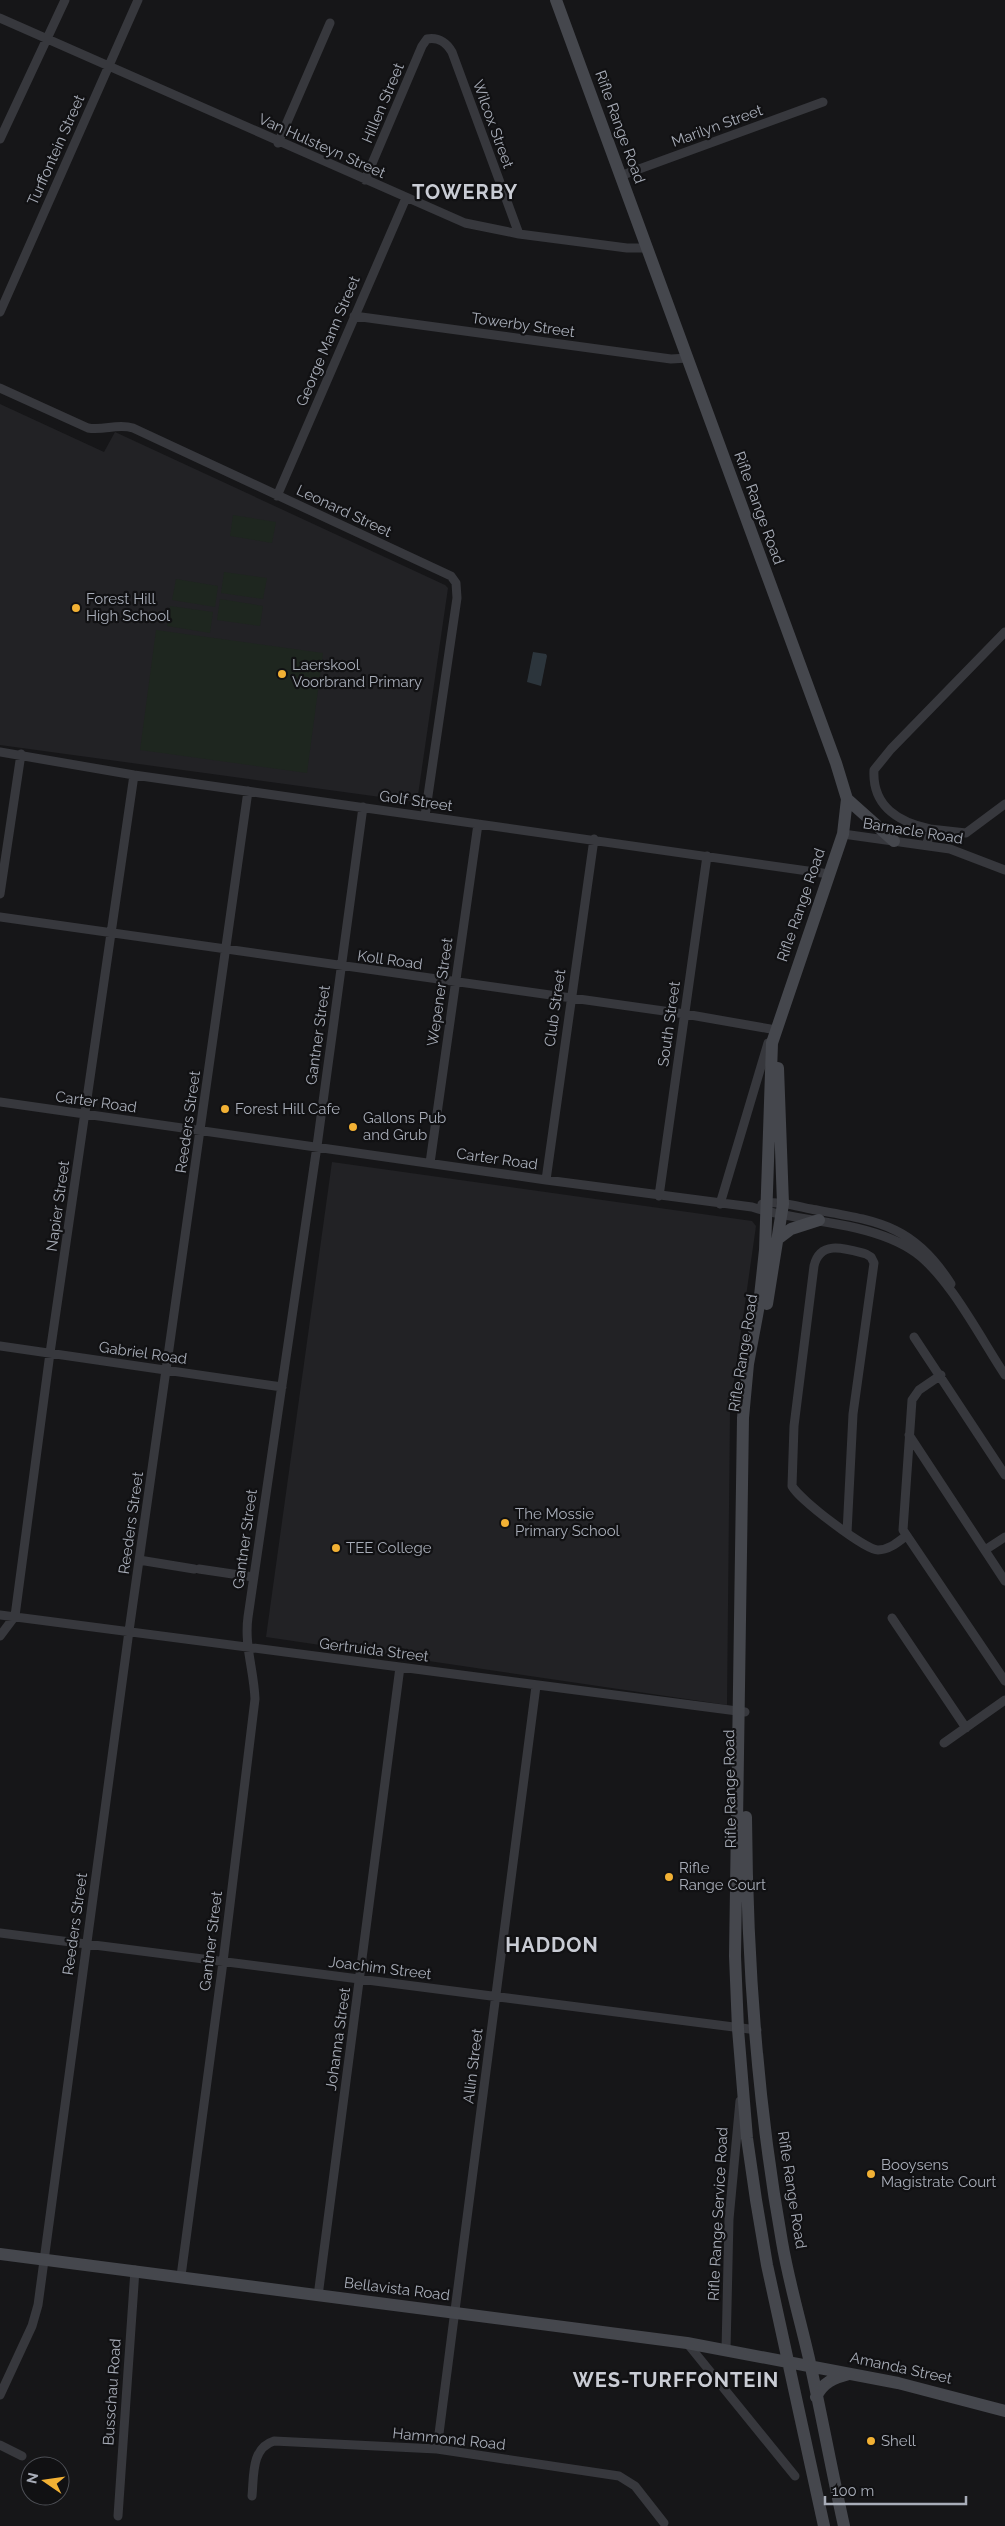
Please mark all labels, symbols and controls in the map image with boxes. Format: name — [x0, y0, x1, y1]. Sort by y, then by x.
street label: Hillen Street — [358, 60, 408, 146]
street label: Rifle Range Road — [591, 68, 649, 186]
street label: Wilcox Street — [469, 77, 517, 171]
street label: Turffontein Street — [24, 92, 88, 208]
street label: Marilyn Street — [669, 101, 765, 151]
street label: Van Hulsteyn Street — [256, 110, 388, 182]
district label: TOWERBY — [412, 180, 518, 204]
street label: George Mann Street — [292, 273, 364, 409]
street label: Towerby Street — [470, 309, 576, 341]
street label: Rifle Range Road — [730, 449, 788, 567]
street label: Leonard Street — [294, 481, 394, 541]
place label: Forest Hill High School — [86, 590, 171, 625]
marker: Forest Hill High School — [70, 602, 82, 614]
place label: Laerskool Voorbrand Primary — [292, 656, 422, 691]
marker: Laerskool Voorbrand Primary — [276, 668, 288, 680]
street label: Golf Street — [378, 787, 454, 815]
street label: Barnacle Road — [862, 814, 964, 848]
street label: Rifle Range Road — [773, 846, 829, 964]
street label: Wepener Street — [423, 937, 457, 1047]
street label: Koll Road — [356, 947, 424, 973]
street label: Club Street — [541, 968, 569, 1048]
street label: South Street — [654, 980, 684, 1068]
street label: Gantner Street — [302, 984, 334, 1086]
street label: Reeders Street — [172, 1070, 204, 1174]
street label: Carter Road — [54, 1087, 138, 1117]
place label: Forest Hill Cafe — [235, 1100, 340, 1118]
marker: Forest Hill Cafe — [219, 1103, 231, 1115]
place label: Gallons Pub and Grub — [363, 1109, 446, 1144]
marker: Gallons Pub and Grub — [347, 1121, 359, 1133]
street label: Carter Road — [455, 1144, 539, 1174]
street label: Napier Street — [43, 1160, 73, 1252]
street label: Rifle Range Road — [725, 1293, 761, 1413]
street label: Gabriel Road — [98, 1338, 188, 1368]
street label: Reeders Street — [115, 1471, 147, 1575]
street label: Gantner Street — [229, 1488, 261, 1590]
place label: The Mossie Primary School — [515, 1505, 621, 1540]
marker: The Mossie Primary School — [499, 1517, 511, 1529]
place label: TEE College — [346, 1539, 432, 1557]
marker: TEE College — [330, 1542, 342, 1554]
street label: Gertruida Street — [318, 1634, 430, 1666]
street label: Rifle Range Road — [720, 1729, 740, 1849]
place label: Rifle Range Court — [679, 1859, 766, 1894]
marker: Rifle Range Court — [663, 1871, 675, 1883]
street label: Reeders Street — [59, 1872, 91, 1976]
street label: Gantner Street — [196, 1890, 226, 1992]
district label: HADDON — [505, 1933, 599, 1957]
street label: Joachim Street — [327, 1953, 433, 1983]
street label: Johanna Street — [322, 1986, 354, 2092]
street label: Allin Street — [459, 2027, 487, 2105]
street label: Rifle Range Service Road — [704, 2127, 732, 2301]
street label: Rifle Range Road — [774, 2130, 810, 2250]
place label: Booysens Magistrate Court — [881, 2156, 996, 2191]
marker: Booysens Magistrate Court — [865, 2168, 877, 2180]
street label: Bellavista Road — [343, 2274, 451, 2304]
street label: Busschau Road — [99, 2338, 125, 2446]
street label: Amanda Street — [848, 2348, 954, 2388]
district label: WES-TURFFONTEIN — [573, 2368, 779, 2392]
street label: Hammond Road — [392, 2424, 506, 2454]
place label: Shell — [881, 2432, 917, 2450]
marker: Shell — [865, 2435, 877, 2447]
north arrow — [20, 2456, 70, 2506]
text: N — [23, 2471, 41, 2485]
scale bar — [825, 2474, 966, 2506]
text: 100 m — [832, 2482, 874, 2500]

